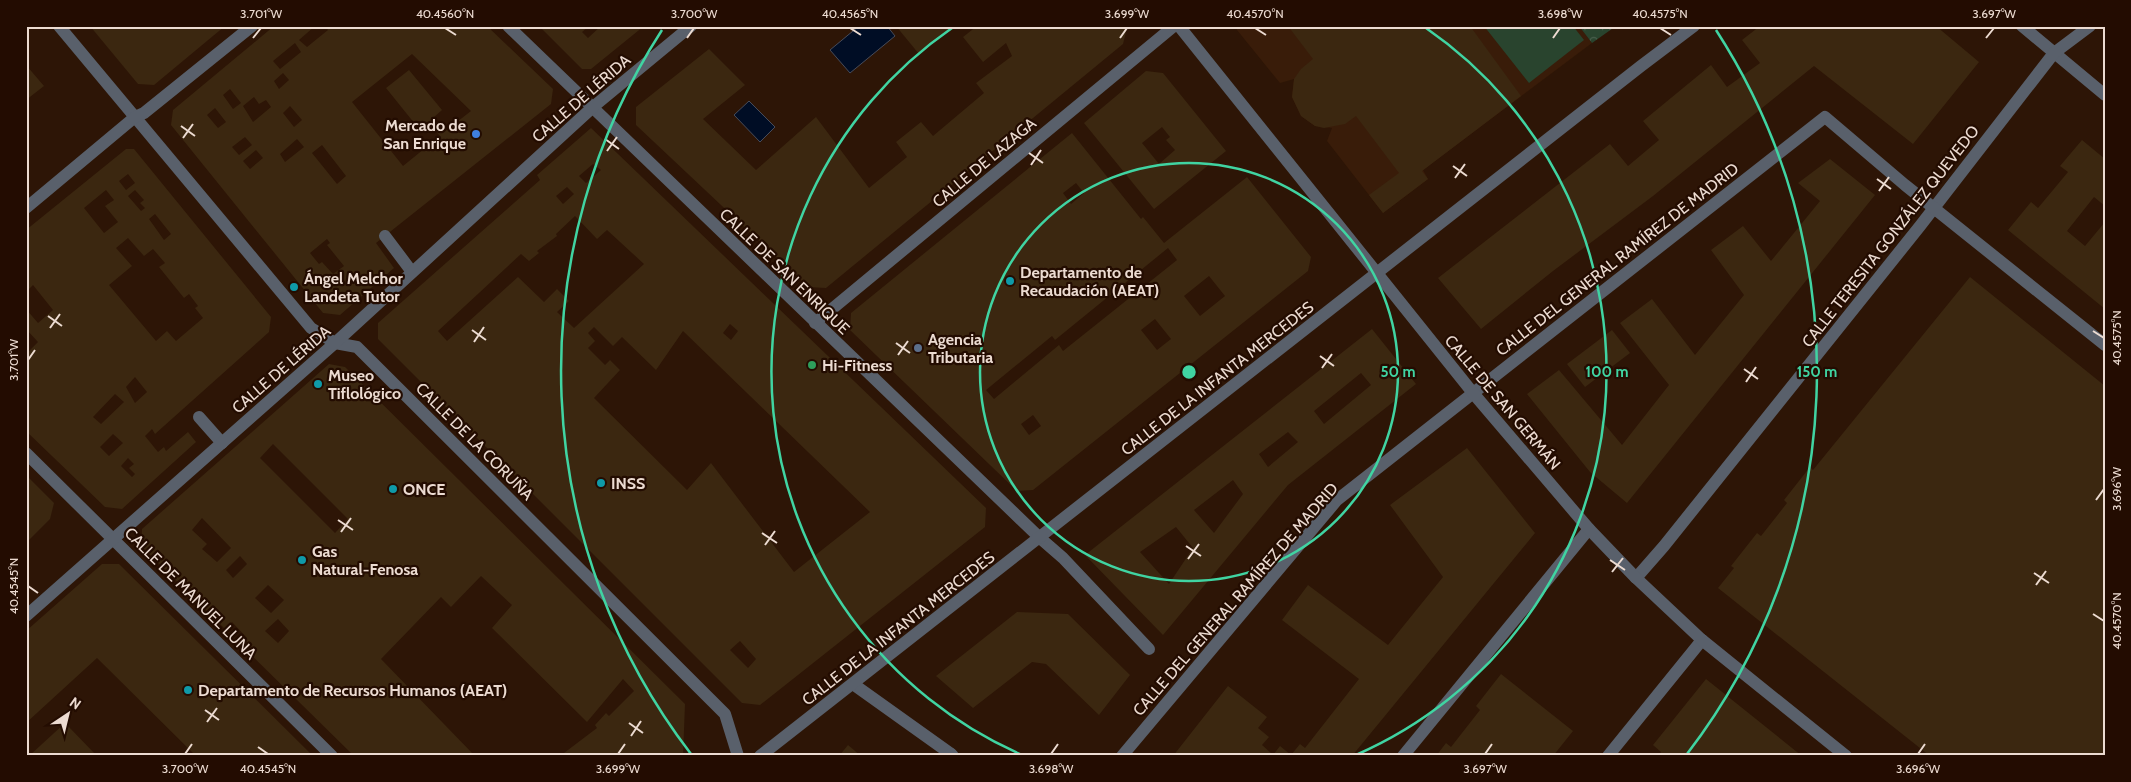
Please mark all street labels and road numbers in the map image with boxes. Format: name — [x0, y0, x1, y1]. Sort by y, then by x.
street label: CALLE DE LÉRIDA — [528, 50, 635, 146]
street label: CALLE DE LAZAGA — [929, 113, 1040, 211]
street label: CALLE TERESITA GONZÁLEZ QUEVEDO — [1798, 122, 1983, 351]
street label: CALLE DEL GENERAL RAMÍREZ DE MADRID — [1492, 159, 1742, 360]
street label: CALLE DE SAN ENRIQUE — [716, 204, 854, 338]
street label: CALLE DE LA INFANTA MERCEDES — [1117, 297, 1317, 459]
street label: CALLE DE LÉRIDA — [228, 321, 335, 417]
street label: CALLE DE SAN GERMÁN — [1441, 331, 1564, 473]
street label: CALLE DE LA CORUÑA — [412, 379, 537, 504]
street label: CALLE DEL GENERAL RAMÍREZ DE MADRID — [1129, 479, 1342, 720]
street label: CALLE DE MANUEL LUNA — [121, 523, 261, 663]
street label: CALLE DE LA INFANTA MERCEDES — [798, 547, 998, 709]

